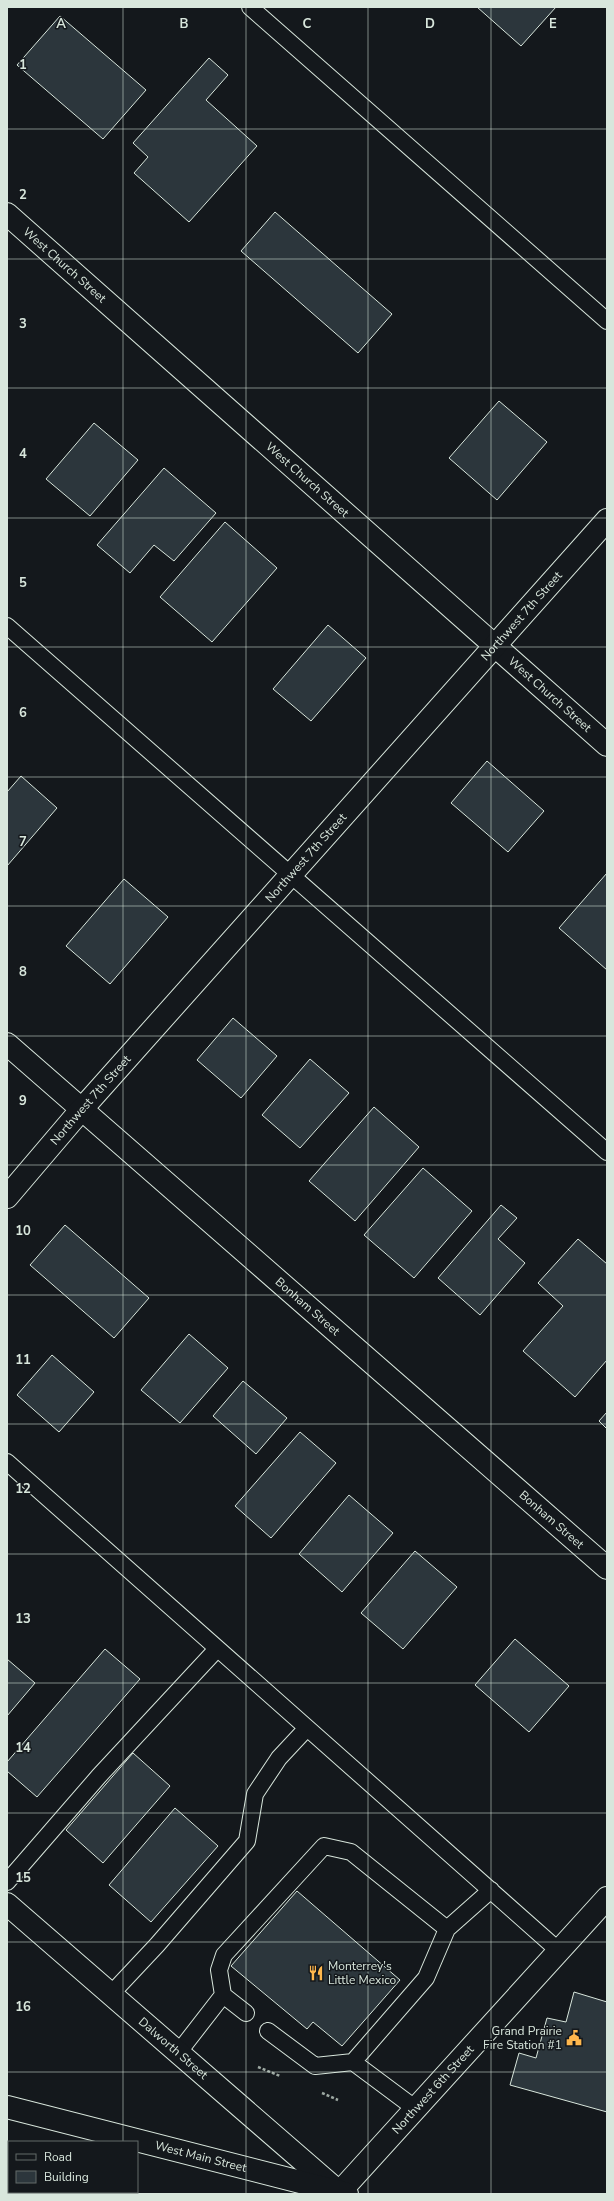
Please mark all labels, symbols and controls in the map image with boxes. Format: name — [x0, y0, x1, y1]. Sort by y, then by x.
text: A — [56, 15, 66, 33]
text: B — [180, 15, 189, 33]
text: C — [303, 15, 312, 33]
text: D — [425, 15, 435, 33]
text: E — [549, 15, 557, 33]
text: 1 — [19, 56, 27, 74]
text: 2 — [19, 186, 27, 204]
street label: West Church Street — [20, 224, 110, 307]
text: 3 — [19, 315, 27, 333]
street label: West Church Street — [262, 439, 353, 521]
text: 4 — [19, 445, 27, 463]
street label: Northwest 7th Street — [477, 567, 566, 664]
text: 5 — [19, 574, 27, 592]
street label: West Church Street — [505, 653, 596, 736]
text: 6 — [19, 704, 27, 722]
street label: Northwest 7th Street — [262, 809, 350, 906]
text: 7 — [19, 833, 27, 851]
text: 8 — [19, 963, 27, 981]
street label: Northwest 7th Street — [47, 1051, 135, 1148]
text: 9 — [19, 1092, 27, 1110]
text: 10 — [15, 1222, 31, 1240]
street label: Bonham Street — [272, 1274, 344, 1340]
text: 11 — [15, 1351, 31, 1369]
text: 12 — [15, 1480, 31, 1498]
street label: Bonham Street — [516, 1487, 588, 1553]
text: 13 — [15, 1610, 31, 1628]
text: 14 — [15, 1739, 31, 1757]
text: 15 — [15, 1869, 31, 1887]
place label: Monterrey's Little Mexico — [328, 1958, 397, 1988]
restaurant icon: Monterrey's Little Mexico — [307, 1964, 325, 1982]
text: 16 — [15, 1998, 31, 2016]
street label: Dalworth Street — [135, 2014, 212, 2083]
place label: Grand Prairie Fire Station #1 — [483, 2023, 562, 2053]
public building icon: Grand Prairie Fire Station #1 — [565, 2029, 583, 2047]
street label: Northwest 6th Street — [388, 2041, 478, 2137]
street label: West Main Street — [153, 2137, 249, 2176]
legend — [8, 2141, 138, 2193]
text: Road — [44, 2149, 72, 2165]
text: Building — [44, 2169, 89, 2185]

